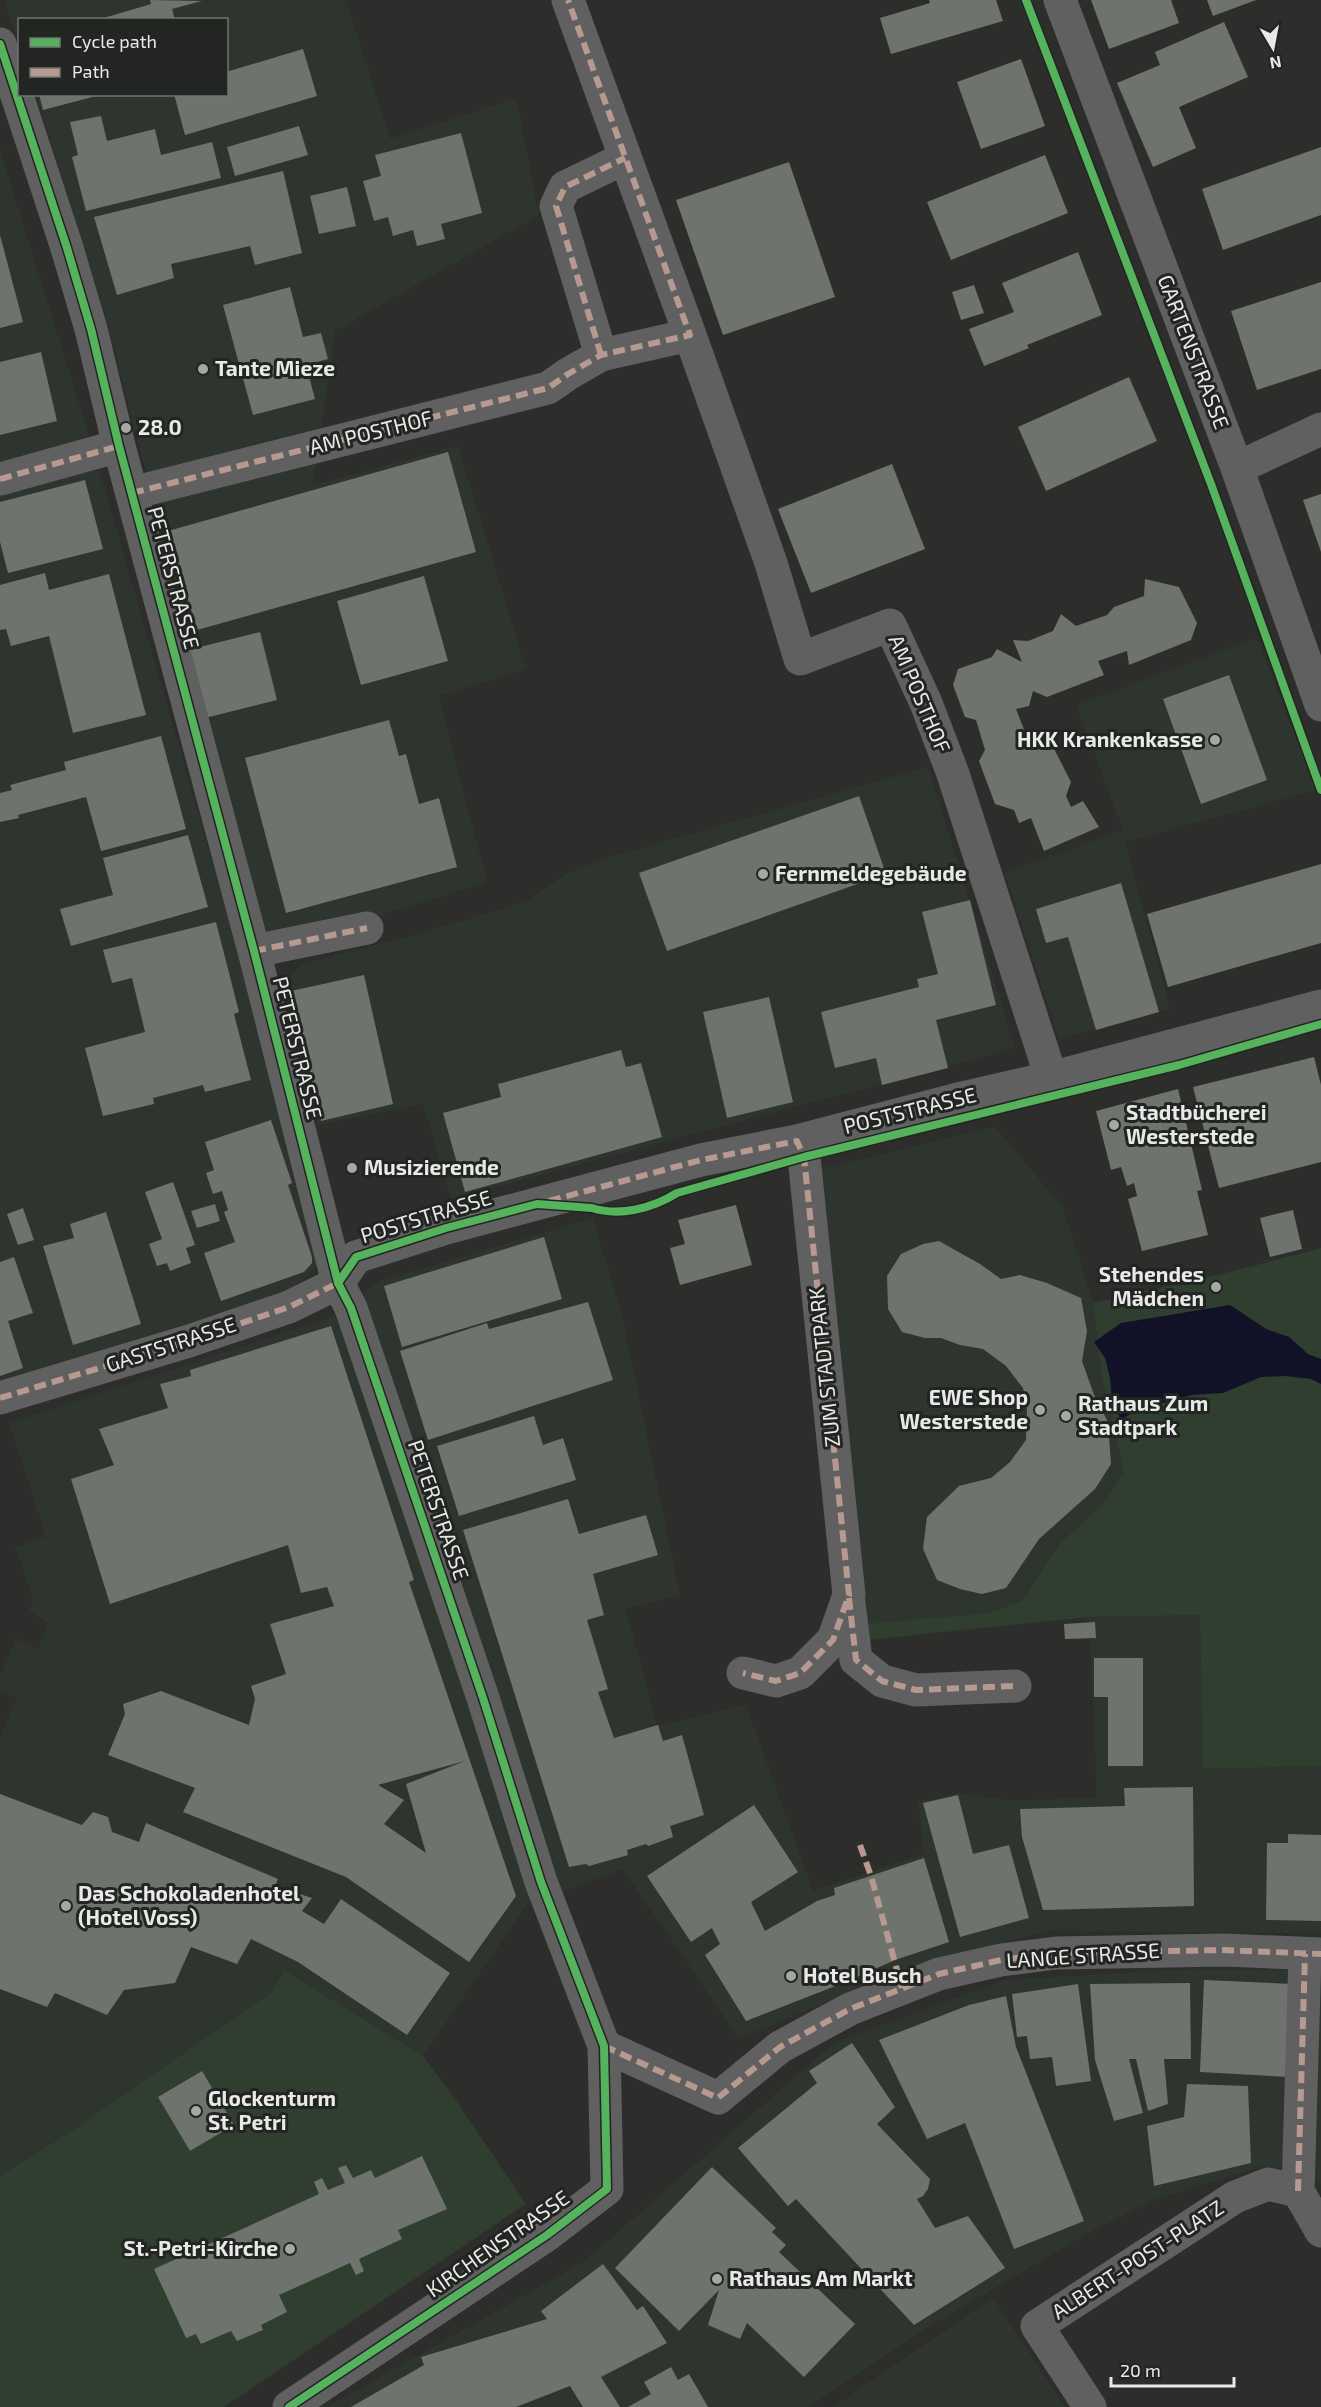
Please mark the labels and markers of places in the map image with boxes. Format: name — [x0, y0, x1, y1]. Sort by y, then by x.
place label: Tante Mieze — [215, 355, 335, 380]
marker: Tante Mieze — [196, 362, 210, 376]
place label: 28.0 — [138, 414, 182, 439]
marker: 28.0 — [119, 421, 133, 435]
place label: HKK Krankenkasse — [1017, 726, 1203, 751]
marker: HKK Krankenkasse — [1208, 733, 1222, 747]
place label: Fernmeldegebäude — [775, 860, 967, 885]
marker: Fernmeldegebäude — [756, 867, 770, 881]
place label: Stadtbücherei Westerstede — [1126, 1099, 1266, 1148]
marker: Stadtbücherei Westerstede — [1107, 1118, 1121, 1132]
place label: Musizierende — [364, 1154, 499, 1179]
marker: Musizierende — [345, 1161, 359, 1175]
place label: Stehendes Mädchen — [1099, 1261, 1204, 1310]
marker: Stehendes Mädchen — [1209, 1280, 1223, 1294]
place label: EWE Shop Westerstede — [899, 1384, 1028, 1433]
place label: Rathaus Zum Stadtpark — [1078, 1390, 1208, 1439]
marker: EWE Shop Westerstede — [1033, 1403, 1047, 1417]
marker: Rathaus Zum Stadtpark — [1059, 1409, 1073, 1423]
place label: Das Schokoladenhotel (Hotel Voss) — [78, 1880, 300, 1929]
marker: Das Schokoladenhotel (Hotel Voss) — [59, 1899, 73, 1913]
place label: Hotel Busch — [803, 1962, 922, 1987]
marker: Hotel Busch — [784, 1969, 798, 1983]
place label: Glockenturm St. Petri — [208, 2085, 336, 2134]
marker: Glockenturm St. Petri — [189, 2104, 203, 2118]
place label: St.-Petri-Kirche — [123, 2235, 278, 2260]
marker: St.-Petri-Kirche — [283, 2242, 297, 2256]
place label: Rathaus Am Markt — [729, 2265, 913, 2290]
marker: Rathaus Am Markt — [710, 2272, 724, 2286]

